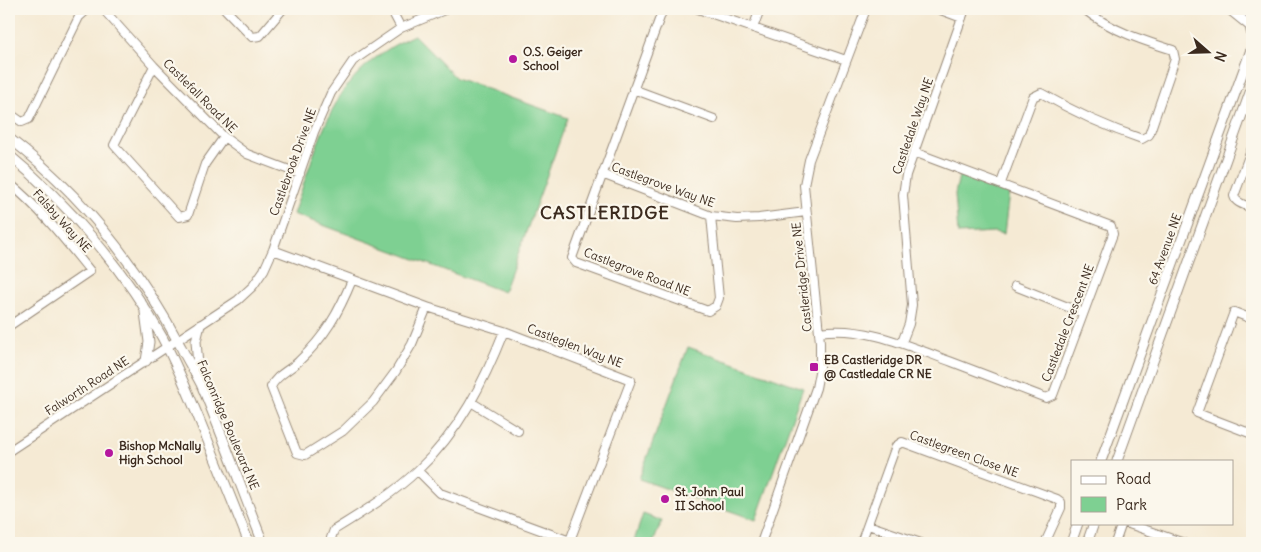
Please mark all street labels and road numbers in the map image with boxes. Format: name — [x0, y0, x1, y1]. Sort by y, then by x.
street label: Castlefall Road NE — [160, 56, 240, 136]
street label: Castledale Way NE — [889, 75, 936, 176]
street label: Castlebrook Drive NE — [266, 106, 319, 218]
street label: Castlegrove Way NE — [609, 159, 717, 210]
street label: Falsby Way NE — [30, 186, 95, 255]
street label: 64 Avenue NE — [1145, 211, 1184, 287]
street label: Castleridge Drive NE — [788, 221, 815, 333]
street label: Castlegrove Road NE — [582, 244, 693, 299]
street label: Castledale Crescent NE — [1038, 262, 1097, 384]
street label: Castleglen Way NE — [525, 320, 625, 371]
street label: Falworth Road NE — [42, 353, 131, 418]
street label: Falconridge Boulevard NE — [194, 358, 263, 492]
street label: Castlegreen Close NE — [908, 427, 1021, 480]

